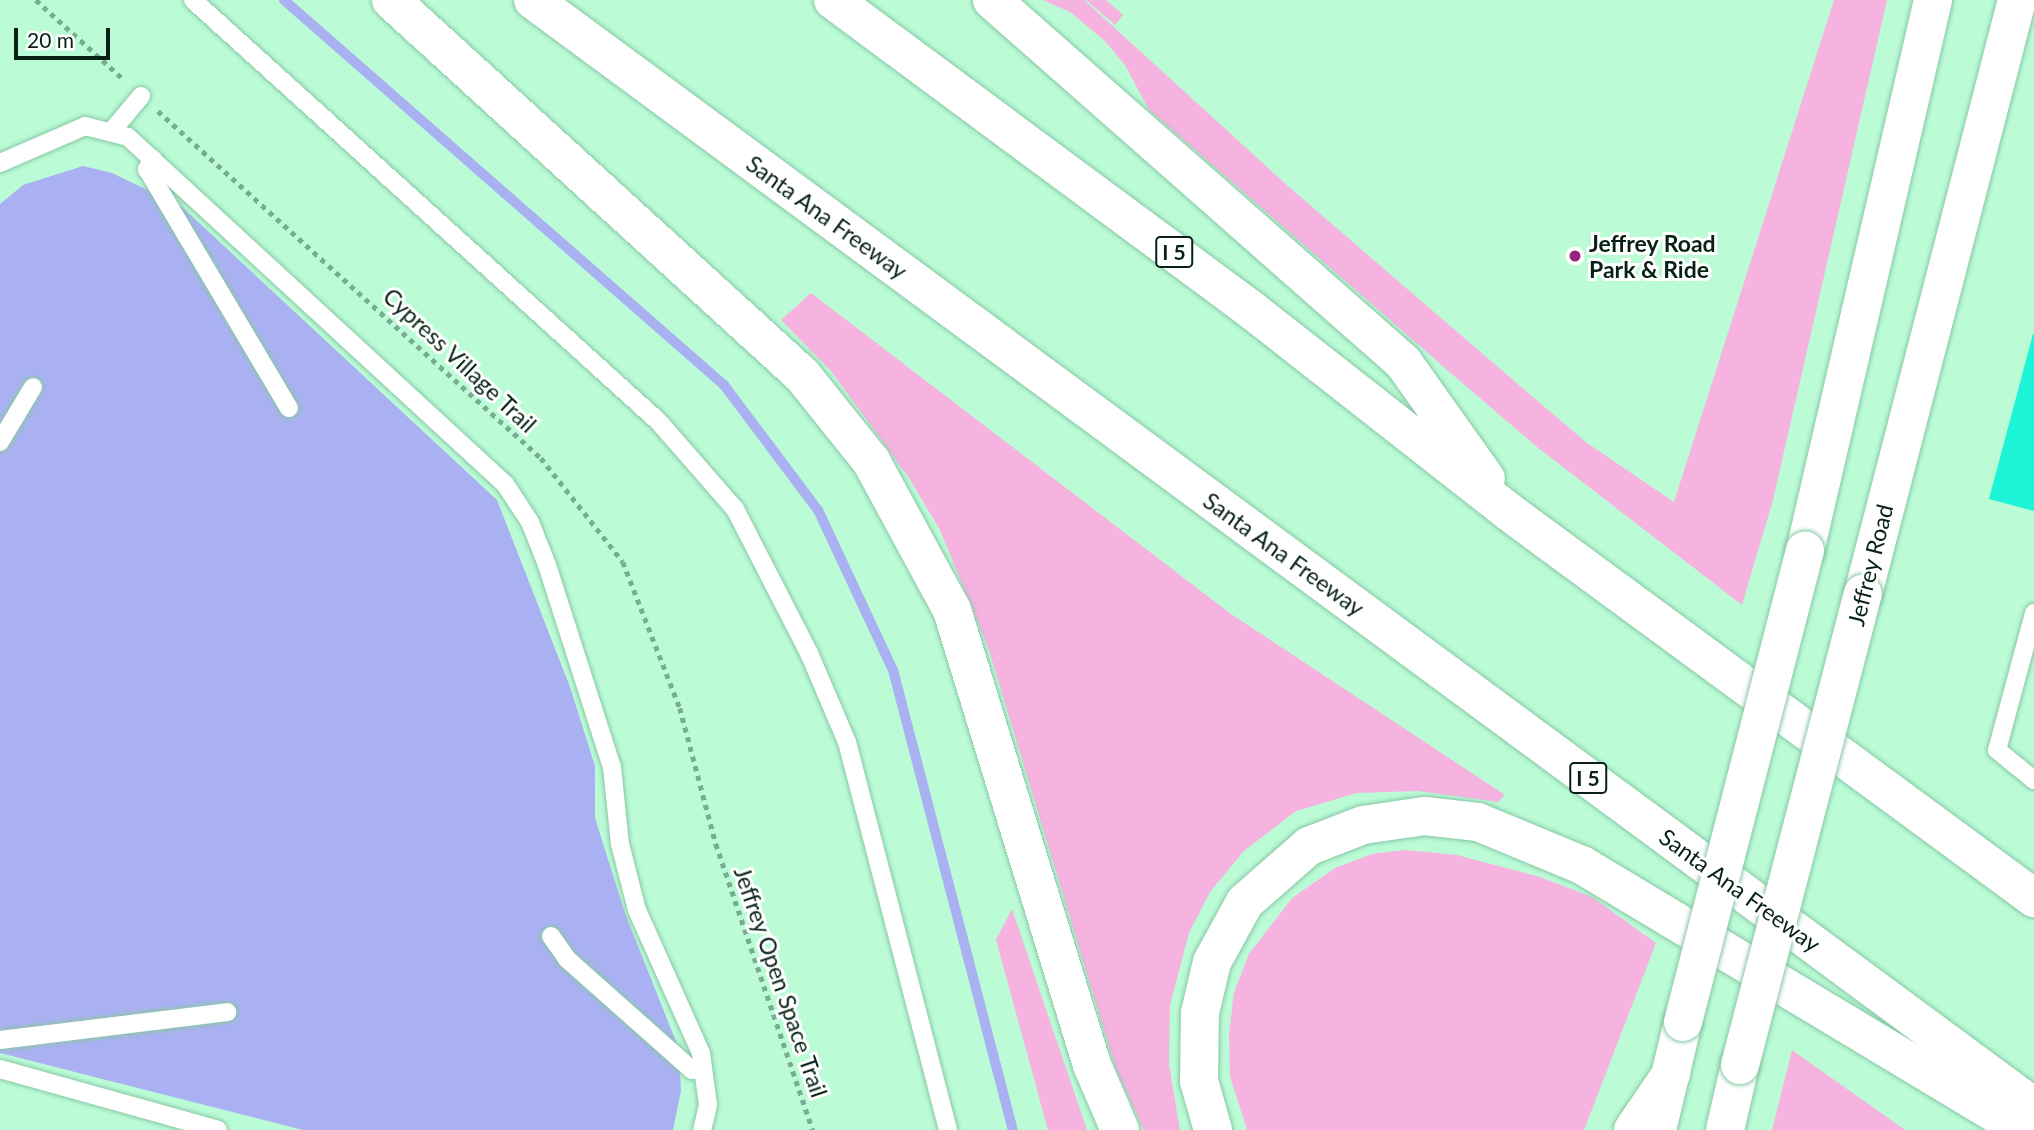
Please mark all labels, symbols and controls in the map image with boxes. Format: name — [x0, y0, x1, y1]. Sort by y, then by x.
scale bar — [18, 14, 114, 58]
text: 20 m — [27, 27, 74, 52]
street label: Santa Ana Freeway — [741, 149, 913, 285]
place label: Jeffrey Road Park & Ride — [1589, 229, 1716, 283]
road number: I 5 — [1155, 234, 1193, 270]
marker: Jeffrey Road Park & Ride — [1567, 248, 1583, 264]
street label: Cypress Village Trail — [377, 282, 543, 438]
street label: Santa Ana Freeway — [1198, 486, 1370, 622]
street label: Jeffrey Road — [1841, 501, 1899, 629]
road number: I 5 — [1569, 760, 1607, 796]
street label: Santa Ana Freeway — [1654, 822, 1826, 958]
street label: Jeffrey Open Space Trail — [728, 863, 834, 1101]

